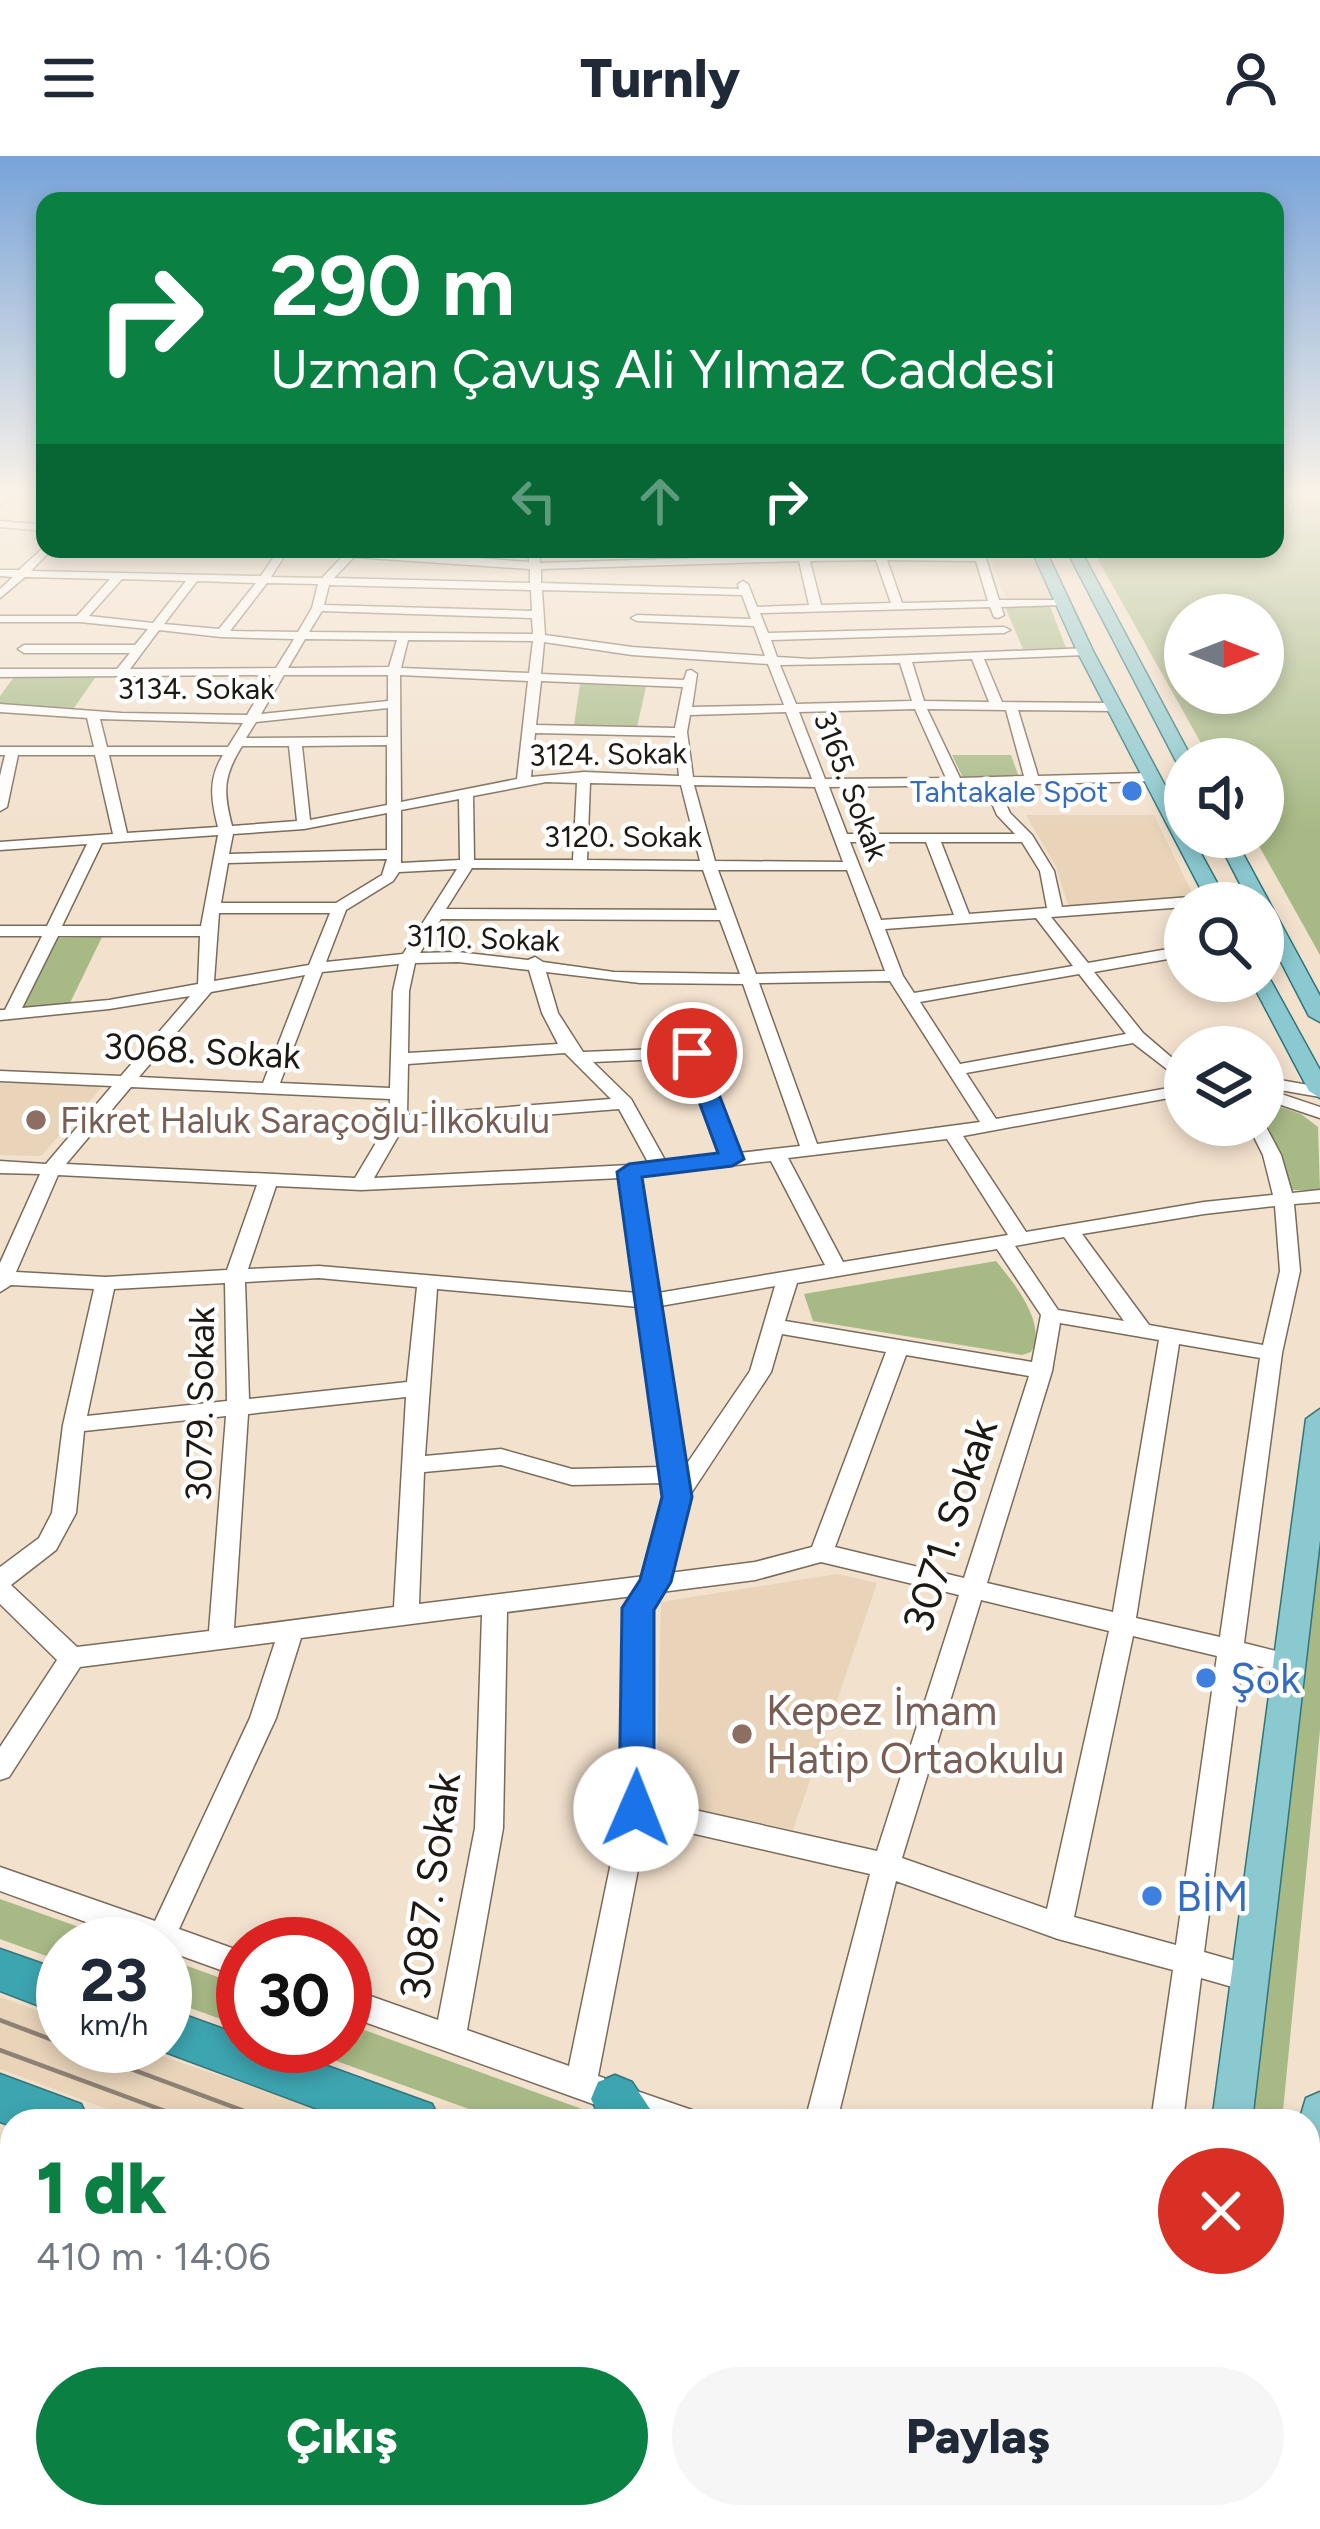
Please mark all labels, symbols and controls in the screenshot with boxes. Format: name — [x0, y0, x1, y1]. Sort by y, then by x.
icon: menu — [36, 45, 102, 111]
icon: person — [1218, 45, 1284, 111]
text: Turnly — [580, 46, 740, 111]
text: 290 m — [270, 235, 515, 336]
icon: right — [72, 240, 228, 396]
text: Uzman Çavuş Ali Yılmaz Caddesi — [270, 337, 1056, 402]
icon: left — [501, 468, 567, 534]
icon: ahead — [627, 468, 693, 534]
icon: right — [753, 468, 819, 534]
north arrow — [1164, 594, 1284, 714]
map controls — [1164, 594, 1284, 1146]
street label: 3134. Sokak — [117, 670, 275, 707]
street label: 3165. Sokak — [806, 706, 896, 866]
street label: 3124. Sokak — [529, 734, 688, 774]
button: sound — [1164, 738, 1284, 858]
place label: Tahtakale Spot — [910, 773, 1108, 810]
marker: Tahtakale Spot — [1119, 778, 1145, 804]
street label: 3120. Sokak — [544, 818, 703, 855]
button: search — [1164, 882, 1284, 1002]
street label: 3110. Sokak — [405, 917, 561, 959]
pin — [641, 1002, 743, 1104]
icon: arrive — [659, 1020, 725, 1086]
street label: 3068. Sokak — [102, 1024, 302, 1078]
button: layers — [1164, 1026, 1284, 1146]
place label: Fikret Haluk Saraçoğlu İlkokulu — [60, 1099, 550, 1142]
marker: Fikret Haluk Saraçoğlu İlkokulu — [23, 1107, 49, 1133]
street label: 3079. Sokak — [177, 1306, 223, 1502]
street label: 3071. Sokak — [892, 1412, 1009, 1638]
place label: Şok — [1230, 1653, 1301, 1704]
marker: Şok — [1193, 1665, 1219, 1691]
place label: Kepez İmam Hatip Ortaokulu — [766, 1685, 1065, 1784]
marker: Kepez İmam Hatip Ortaokulu — [729, 1721, 755, 1747]
position arrow — [573, 1746, 699, 1872]
street label: 3087. Sokak — [389, 1768, 471, 2003]
place label: BİM — [1176, 1871, 1249, 1922]
marker: BİM — [1139, 1883, 1165, 1909]
speed limit sign: 30 — [216, 1917, 372, 2073]
text: 23 — [80, 1944, 148, 2016]
text: km/h — [80, 2006, 148, 2043]
text: 1 dk — [36, 2145, 167, 2231]
button: close — [1158, 2148, 1284, 2274]
text: 410 m · 14:06 — [36, 2233, 271, 2280]
button: Çıkış — [36, 2367, 648, 2505]
button: Paylaş — [672, 2367, 1284, 2505]

